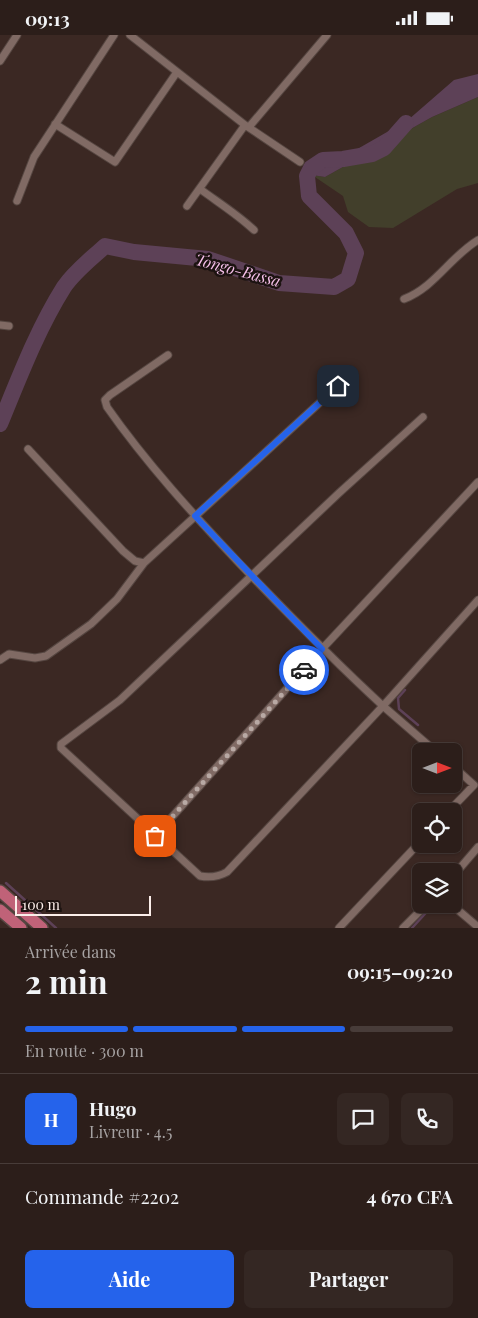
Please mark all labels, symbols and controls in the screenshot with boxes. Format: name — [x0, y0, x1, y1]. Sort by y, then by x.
text: 09:13 — [25, 5, 70, 31]
water label: Tongo-Bassa — [193, 248, 283, 291]
pin — [317, 365, 359, 407]
icon: home — [324, 372, 352, 400]
courier — [279, 645, 329, 695]
icon: car — [290, 656, 318, 684]
north arrow — [412, 743, 462, 793]
map controls — [412, 743, 462, 913]
button: locate — [412, 803, 462, 853]
pin — [134, 815, 176, 857]
icon: bag — [141, 822, 169, 850]
button: layers — [412, 863, 462, 913]
scale bar — [15, 893, 151, 916]
text: 100 m — [22, 895, 60, 914]
text: Arrivée dans — [25, 941, 116, 962]
text: 09:15–09:20 — [347, 958, 453, 984]
text: 2 min — [25, 959, 108, 1002]
text: En route · 300 m — [25, 1040, 144, 1061]
button: chat — [337, 1093, 389, 1145]
button: phone — [401, 1093, 453, 1145]
text: Hugo — [89, 1095, 136, 1121]
text: H — [43, 1106, 59, 1132]
text: Livreur · 4.5 — [89, 1121, 172, 1142]
text: Commande #2202 — [25, 1183, 179, 1209]
text: 4 670 CFA — [366, 1183, 453, 1209]
button: Aide — [25, 1250, 234, 1308]
button: Partager — [244, 1250, 453, 1308]

